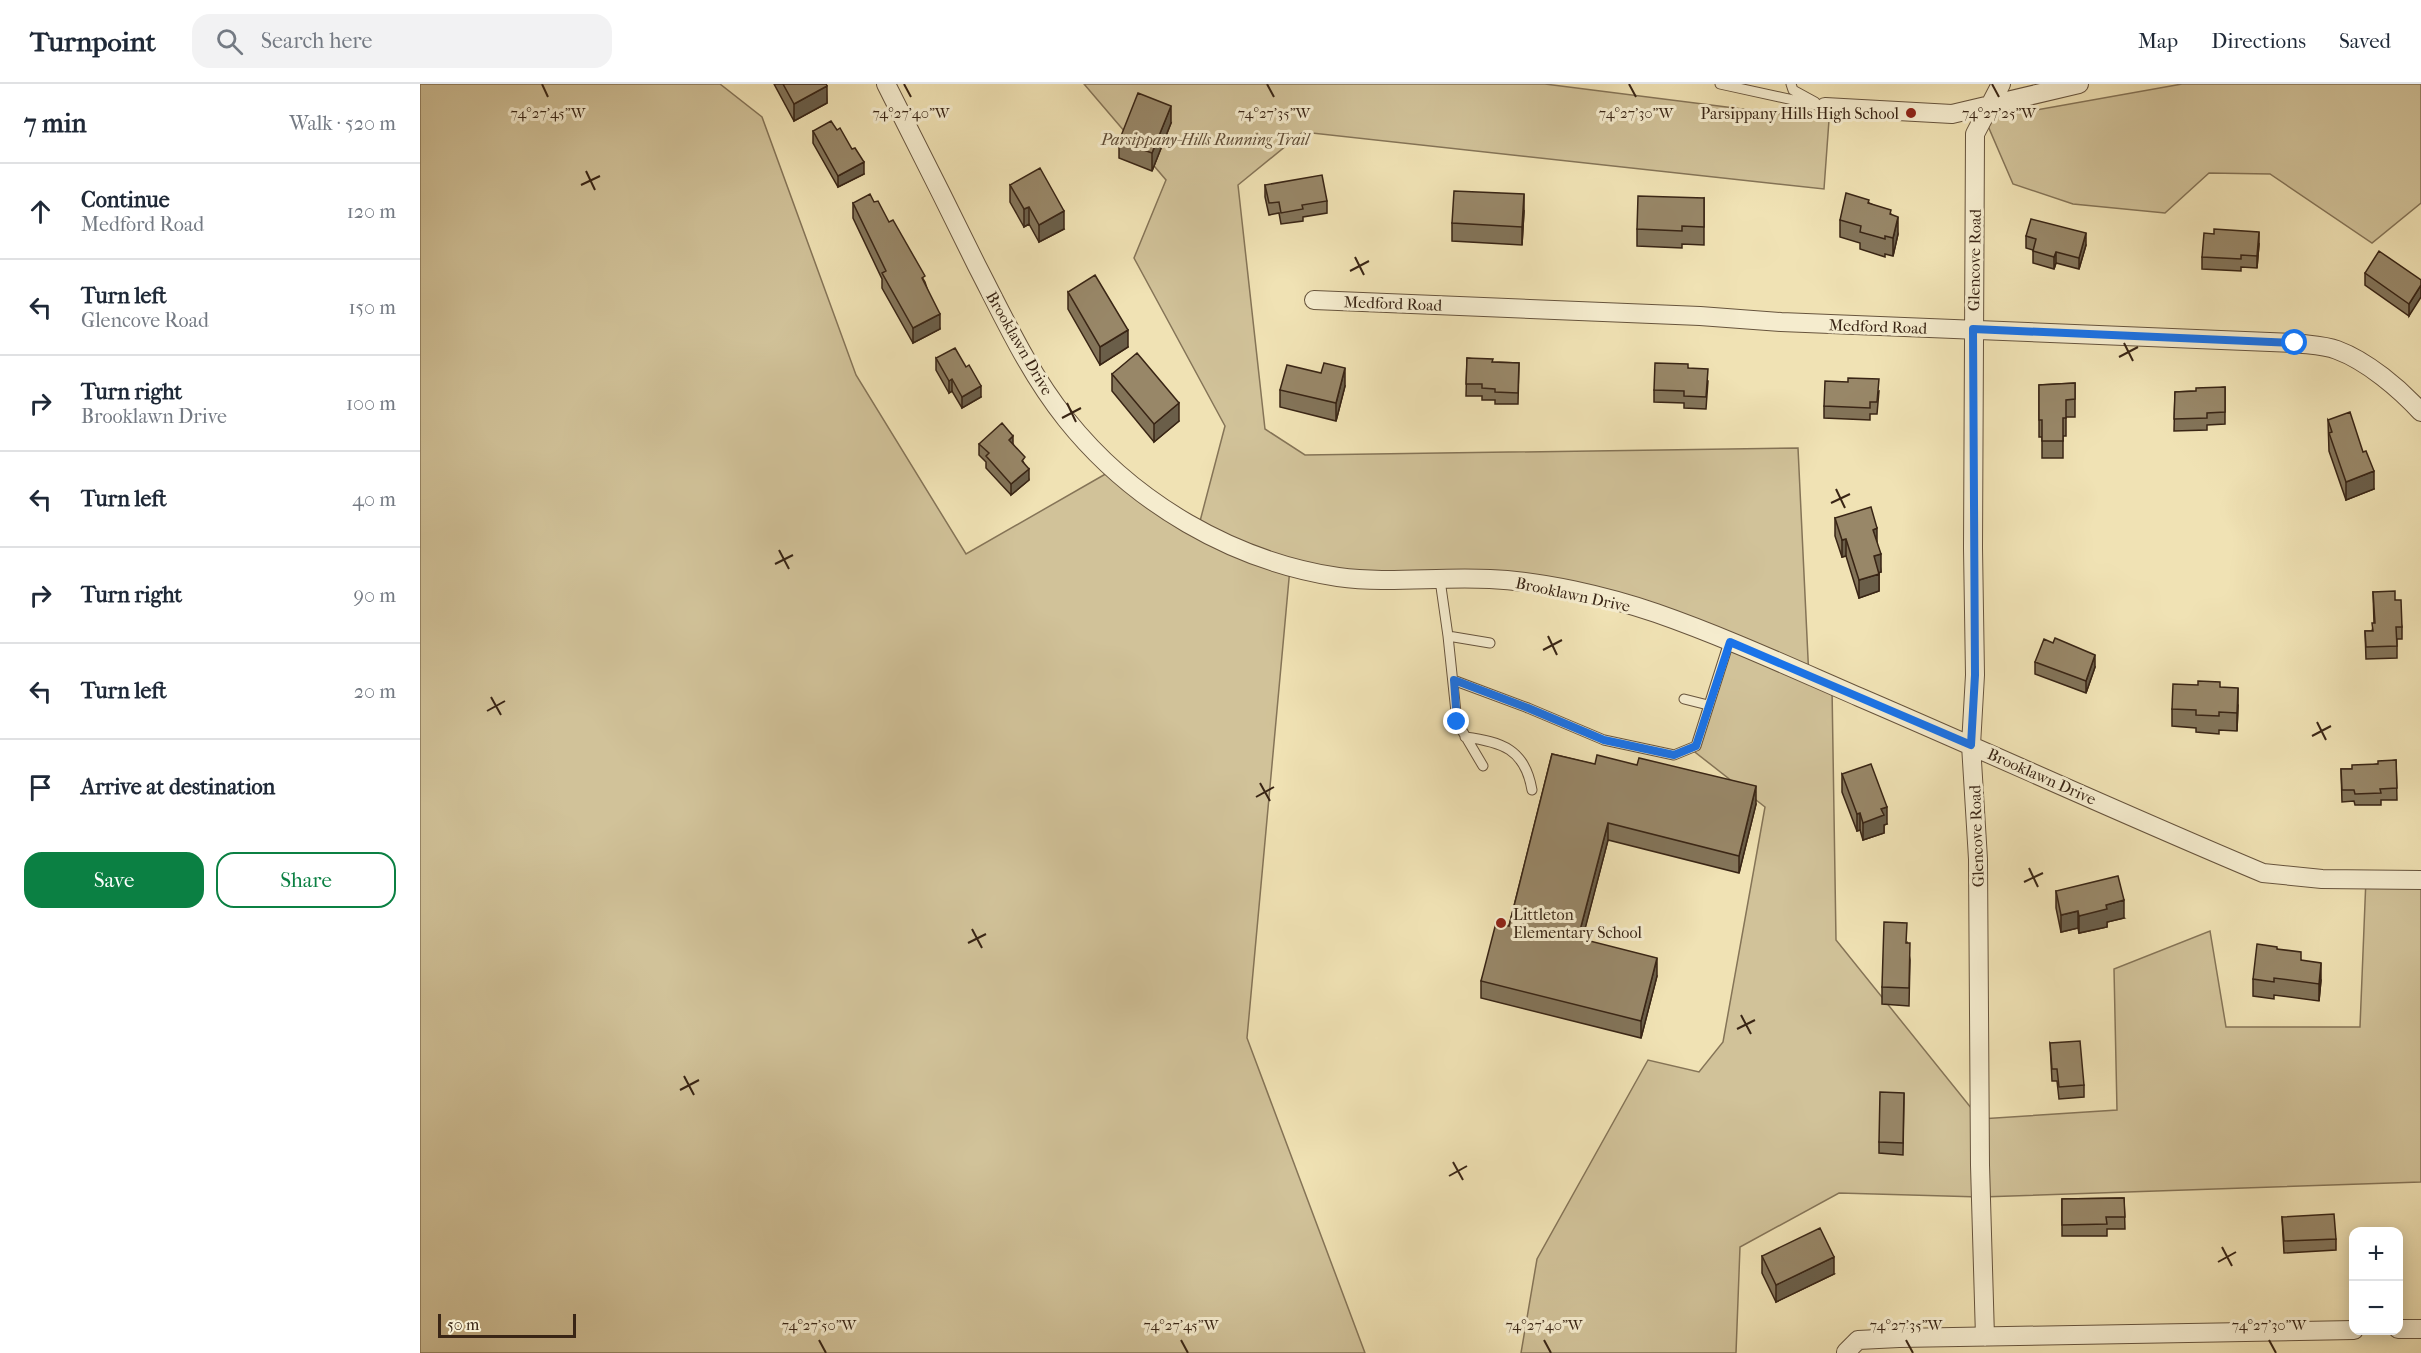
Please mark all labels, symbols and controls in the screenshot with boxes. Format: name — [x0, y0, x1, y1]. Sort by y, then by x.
search box — [192, 14, 612, 68]
text: Turnpoint — [30, 25, 156, 58]
icon: search — [213, 25, 246, 58]
text: Search here — [261, 28, 372, 54]
text: Map — [2138, 29, 2178, 53]
text: Directions — [2211, 29, 2306, 53]
text: Saved — [2339, 29, 2391, 53]
text: 74°27'45"W — [511, 104, 587, 122]
text: 74°27'40"W — [873, 104, 951, 122]
text: 74°27'35"W — [1238, 104, 1312, 122]
text: 74°27'30"W — [1599, 104, 1674, 122]
place label: Parsippany Hills High School — [1701, 104, 1900, 123]
text: 74°27'25"W — [1962, 104, 2037, 122]
marker: Parsippany Hills High School — [1904, 106, 1918, 120]
text: 7 min — [24, 108, 87, 139]
text: Walk · 520 m — [289, 112, 396, 135]
park label: Parsippany-Hills Running Trail — [1100, 130, 1311, 149]
text: Continue — [81, 187, 170, 213]
icon: ahead — [24, 195, 57, 228]
text: 120 m — [347, 200, 396, 223]
street label: Glencove Road — [1964, 208, 1985, 311]
text: Medford Road — [81, 213, 204, 236]
text: Turn left — [81, 283, 167, 309]
street label: Brooklawn Drive — [982, 288, 1057, 399]
icon: left — [24, 291, 57, 324]
street label: Medford Road — [1343, 292, 1443, 315]
text: 150 m — [348, 296, 396, 319]
text: Glencove Road — [81, 309, 209, 332]
street label: Medford Road — [1828, 315, 1928, 338]
route start — [2281, 329, 2307, 355]
text: Turn right — [81, 379, 182, 405]
icon: right — [24, 387, 57, 420]
text: 100 m — [346, 392, 396, 415]
text: Brooklawn Drive — [81, 405, 227, 428]
icon: left — [24, 483, 57, 516]
text: Turn left — [81, 486, 167, 512]
text: 40 m — [352, 488, 396, 511]
street label: Brooklawn Drive — [1514, 573, 1632, 616]
icon: right — [24, 579, 57, 612]
text: Turn right — [81, 582, 182, 608]
text: 90 m — [354, 584, 396, 607]
icon: left — [24, 675, 57, 708]
text: Turn left — [81, 678, 167, 704]
text: 20 m — [354, 680, 396, 703]
route end — [1443, 708, 1469, 734]
street label: Brooklawn Drive — [1985, 744, 2099, 809]
icon: arrive — [24, 771, 57, 804]
text: Arrive at destination — [81, 774, 275, 800]
street label: Glencove Road — [1965, 784, 1988, 887]
button: Save — [24, 852, 204, 908]
button: Share — [216, 852, 396, 908]
place label: Littleton Elementary School — [1513, 905, 1642, 942]
marker: Littleton Elementary School — [1494, 916, 1508, 930]
map controls — [2349, 1227, 2403, 1335]
button: + — [2349, 1227, 2403, 1281]
button: − — [2349, 1281, 2403, 1335]
scale bar — [438, 1311, 576, 1338]
text: 50 m — [447, 1315, 479, 1334]
text: 74°27'50"W — [782, 1316, 858, 1334]
text: 74°27'45"W — [1144, 1316, 1220, 1334]
text: 74°27'40"W — [1506, 1316, 1584, 1334]
text: 74°27'35"W — [1870, 1316, 1944, 1334]
text: 74°27'30"W — [2232, 1316, 2307, 1334]

